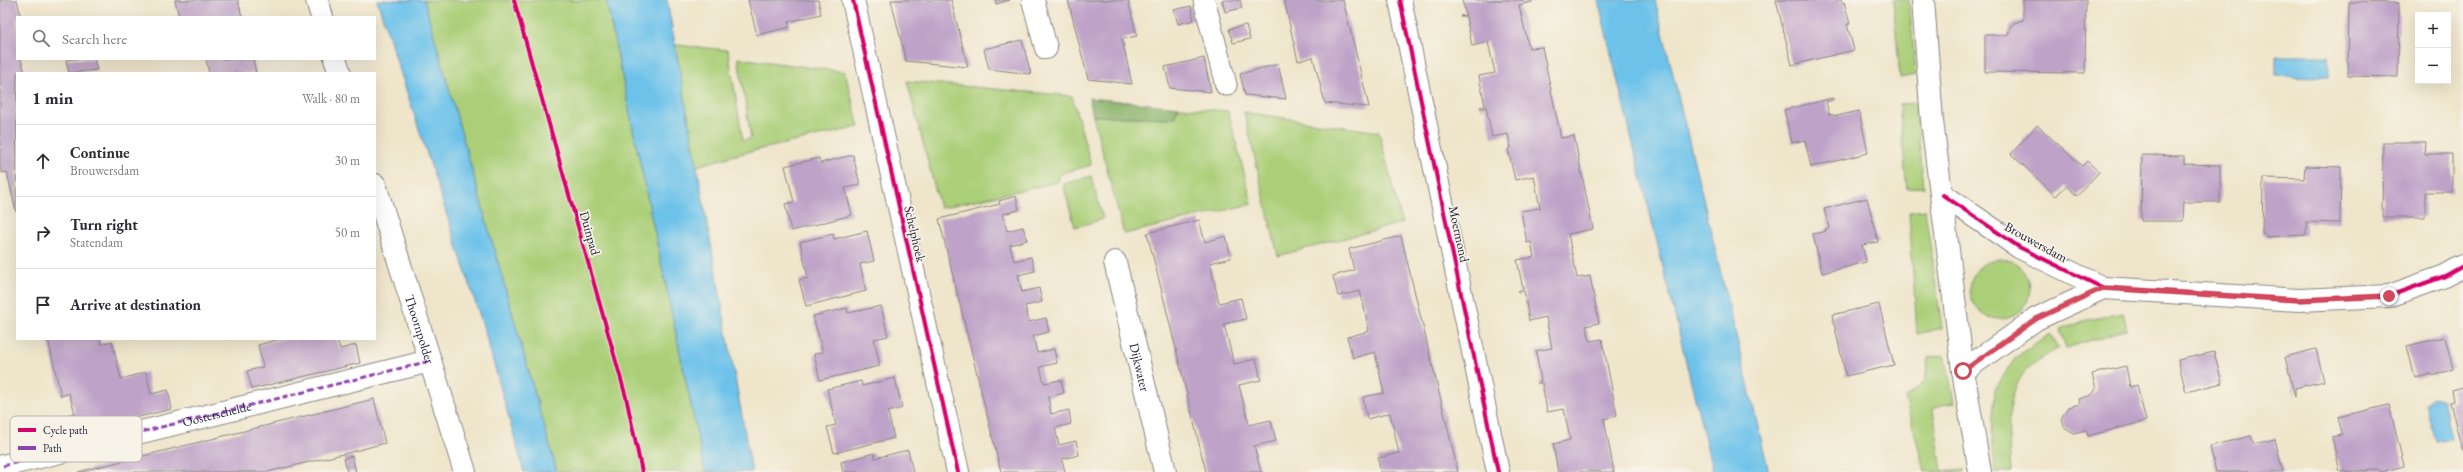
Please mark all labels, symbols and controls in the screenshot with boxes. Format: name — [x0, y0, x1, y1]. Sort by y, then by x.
map controls — [2415, 12, 2451, 84]
button: + — [2415, 12, 2451, 48]
search box — [16, 16, 376, 60]
icon: search — [30, 27, 52, 49]
text: Search here — [62, 29, 127, 48]
button: − — [2415, 48, 2451, 84]
text: 1 min — [32, 87, 73, 109]
text: Walk · 80 m — [302, 90, 360, 107]
text: Continue — [70, 143, 130, 162]
icon: ahead — [32, 150, 54, 172]
text: 30 m — [335, 152, 360, 169]
text: Brouwersdam — [70, 162, 139, 179]
street label: Schelphoek — [900, 204, 930, 265]
street label: Moermond — [1445, 204, 1473, 264]
street label: Duinpad — [576, 209, 604, 257]
text: Turn right — [70, 215, 138, 234]
street label: Brouwersdam — [2002, 218, 2070, 266]
icon: right — [32, 222, 54, 244]
text: 50 m — [335, 224, 360, 241]
text: Statendam — [70, 234, 123, 251]
route end — [2380, 287, 2398, 305]
street label: Thoornpolder — [401, 292, 439, 366]
icon: arrive — [32, 294, 54, 316]
text: Arrive at destination — [70, 295, 201, 314]
street label: Dijkwater — [1126, 341, 1154, 394]
route start — [1954, 362, 1972, 380]
street label: Oosterschelde — [181, 397, 253, 430]
legend — [10, 416, 142, 462]
text: Cycle path — [43, 423, 88, 437]
text: Path — [43, 441, 62, 455]

